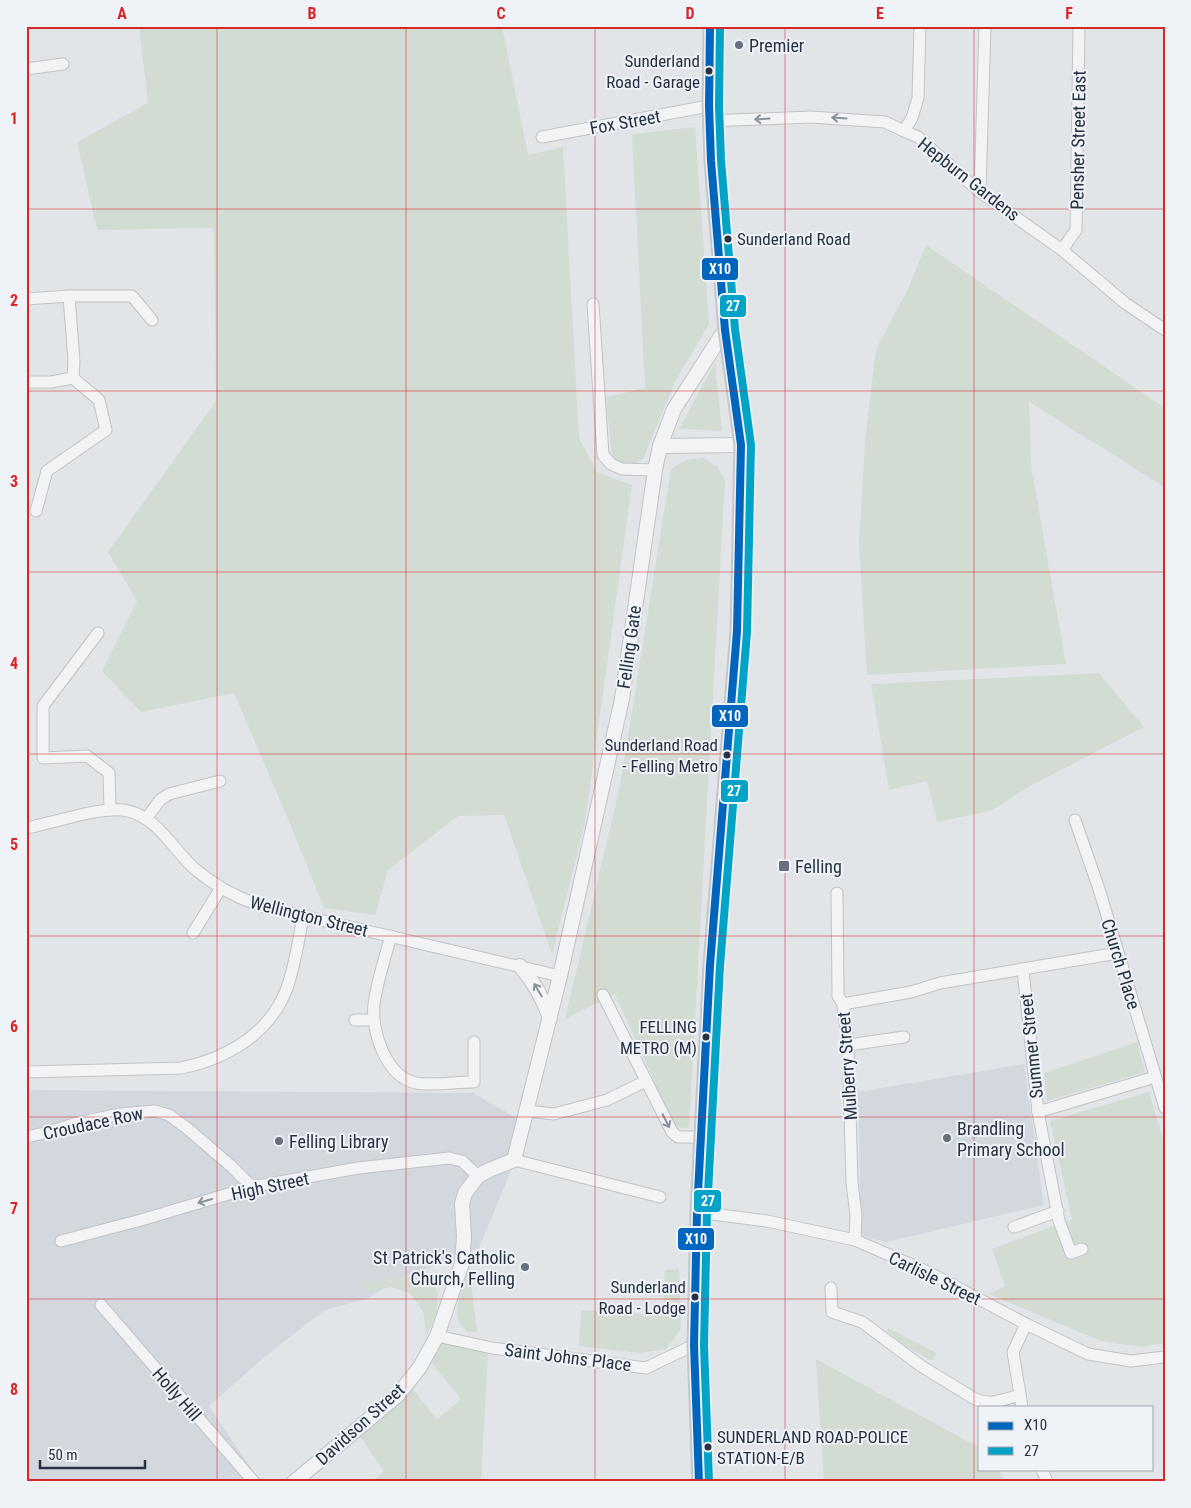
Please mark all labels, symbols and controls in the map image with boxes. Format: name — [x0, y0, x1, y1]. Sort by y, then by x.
text: A — [117, 4, 127, 23]
text: B — [308, 4, 317, 23]
text: C — [496, 4, 506, 23]
text: D — [685, 4, 695, 23]
text: E — [876, 4, 884, 23]
text: F — [1065, 4, 1073, 23]
place label: Premier — [749, 35, 805, 56]
marker: Premier — [733, 39, 745, 51]
place label: Sunderland Road - Garage — [606, 51, 700, 92]
marker: Sunderland Road - Garage — [704, 66, 714, 76]
street label: Pensher Street East — [1066, 70, 1090, 210]
street label: Fox Street — [588, 105, 662, 139]
text: 1 — [10, 109, 18, 128]
one-way arrow — [755, 114, 771, 123]
one-way arrow — [831, 114, 847, 123]
street label: Hepburn Gardens — [914, 133, 1024, 225]
place label: Sunderland Road — [737, 229, 851, 249]
marker: Sunderland Road — [723, 234, 733, 244]
line badge: X10 — [701, 257, 739, 281]
text: X10 — [709, 261, 731, 277]
text: 2 — [10, 291, 18, 310]
line badge: 27 — [719, 294, 747, 318]
text: 27 — [726, 298, 740, 314]
text: 3 — [10, 472, 18, 491]
street label: Felling Gate — [613, 604, 645, 690]
text: 4 — [10, 654, 18, 673]
line badge: X10 — [711, 704, 749, 728]
text: X10 — [719, 708, 741, 724]
place label: Sunderland Road - Felling Metro — [604, 735, 718, 776]
marker: Sunderland Road - Felling Metro — [722, 750, 732, 760]
line badge: 27 — [720, 779, 749, 803]
text: 27 — [727, 783, 741, 799]
text: 5 — [10, 835, 18, 854]
place label: Felling — [795, 856, 842, 877]
marker: Felling — [777, 859, 791, 873]
street label: Wellington Street — [248, 891, 370, 941]
street label: Church Place — [1097, 916, 1145, 1012]
one-way arrow — [532, 984, 542, 998]
street label: Summer Street — [1015, 993, 1047, 1099]
street label: Mulberry Street — [833, 1011, 861, 1121]
text: 6 — [10, 1017, 18, 1036]
place label: FELLING METRO (M) — [620, 1017, 697, 1058]
marker: FELLING METRO (M) — [701, 1032, 711, 1042]
street label: Croudace Row — [41, 1102, 145, 1144]
one-way arrow — [662, 1113, 671, 1128]
place label: Brandling Primary School — [957, 1118, 1065, 1160]
place label: Felling Library — [289, 1131, 389, 1152]
marker: Brandling Primary School — [941, 1132, 953, 1144]
marker: Felling Library — [273, 1135, 285, 1147]
street label: High Street — [229, 1167, 311, 1205]
line badge: 27 — [693, 1189, 722, 1213]
text: 27 — [701, 1193, 715, 1209]
one-way arrow — [197, 1197, 213, 1207]
text: 7 — [10, 1199, 18, 1218]
line badge: X10 — [677, 1227, 715, 1251]
text: X10 — [685, 1231, 707, 1247]
place label: St Patrick's Catholic Church, Felling — [373, 1247, 515, 1289]
street label: Carlisle Street — [886, 1247, 984, 1309]
marker: St Patrick's Catholic Church, Felling — [519, 1261, 531, 1273]
place label: Sunderland Road - Lodge — [598, 1277, 686, 1318]
marker: Sunderland Road - Lodge — [690, 1292, 700, 1302]
street label: Saint Johns Place — [504, 1339, 632, 1375]
street label: Holly Hill — [148, 1363, 206, 1425]
street label: Davidson Street — [311, 1379, 409, 1469]
text: 8 — [10, 1380, 18, 1399]
legend — [978, 1406, 1154, 1470]
text: X10 — [1024, 1416, 1047, 1434]
place label: SUNDERLAND ROAD-POLICE STATION-E/B — [717, 1427, 908, 1468]
scale bar — [40, 1438, 145, 1470]
marker: SUNDERLAND ROAD-POLICE STATION-E/B — [703, 1442, 713, 1452]
text: 27 — [1024, 1442, 1039, 1460]
text: 50 m — [48, 1446, 78, 1464]

